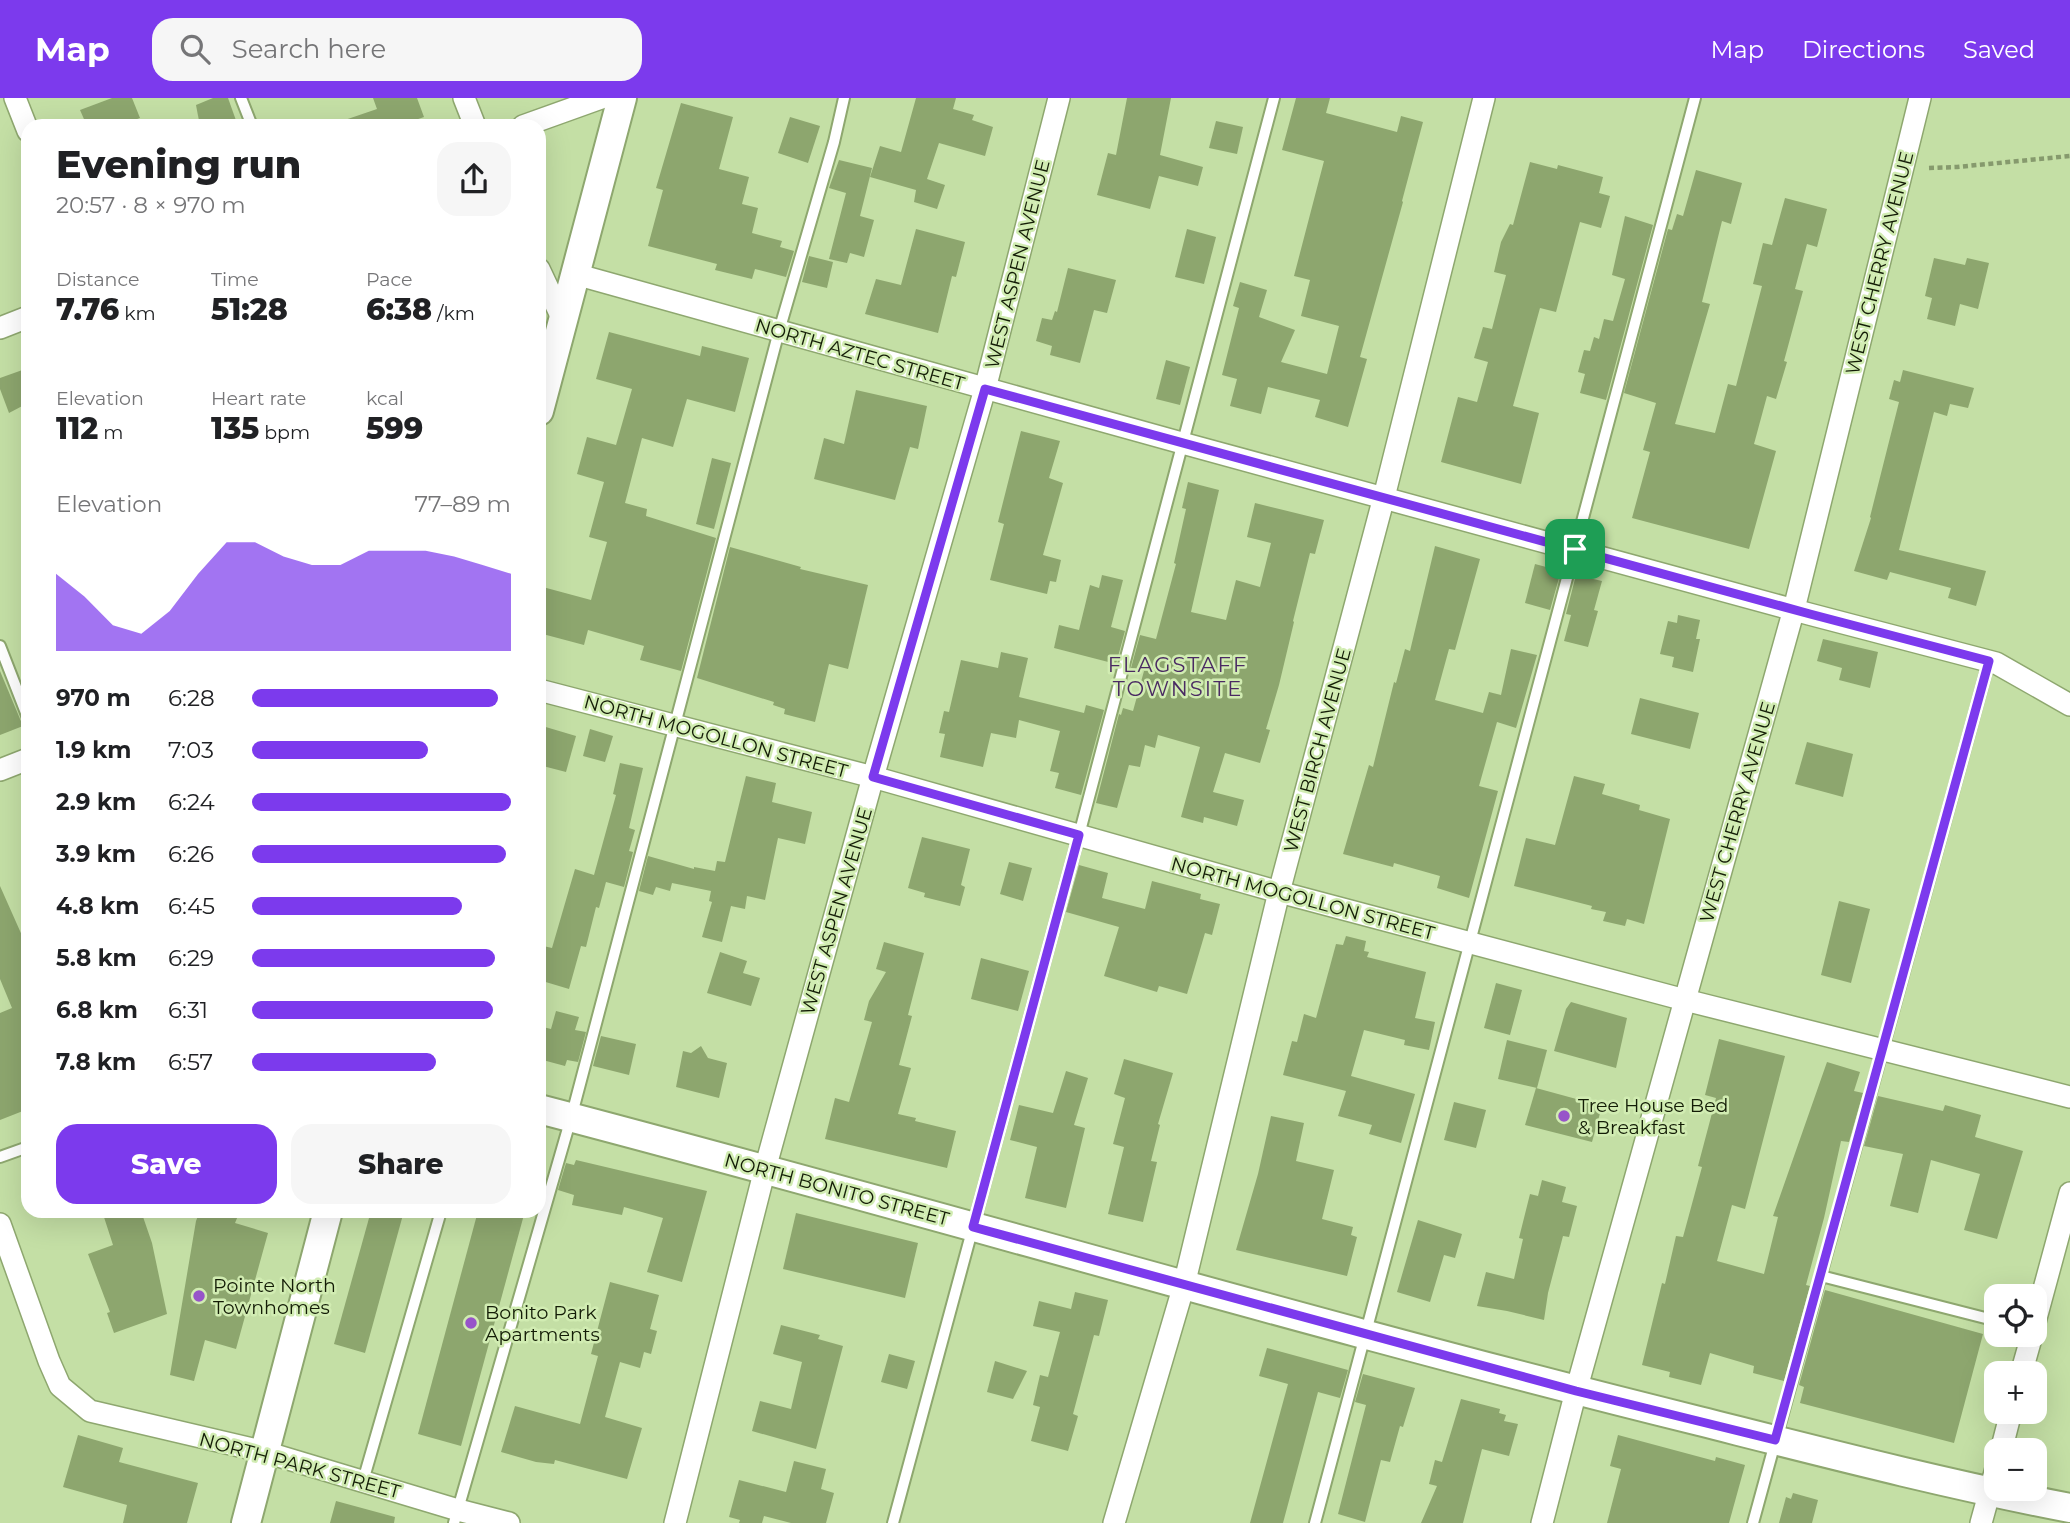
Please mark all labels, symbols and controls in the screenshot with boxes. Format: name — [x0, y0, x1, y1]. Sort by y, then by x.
search box — [152, 18, 642, 81]
text: Map — [35, 29, 110, 69]
icon: search — [176, 30, 214, 68]
text: Search here — [232, 33, 386, 65]
text: Map — [1711, 35, 1764, 64]
text: Directions — [1802, 35, 1925, 64]
text: Saved — [1963, 35, 2035, 64]
text: Evening run — [56, 141, 301, 188]
button: share — [437, 142, 511, 216]
street label: WEST CHERRY AVENUE — [1841, 149, 1918, 377]
street label: WEST ASPEN AVENUE — [980, 157, 1055, 371]
text: 20:57 · 8 × 970 m — [56, 191, 246, 219]
text: Distance — [56, 268, 139, 291]
text: Time — [211, 268, 259, 291]
text: Pace — [366, 268, 413, 291]
text: 7.76 — [56, 291, 119, 328]
text: 51:28 — [211, 291, 288, 328]
text: 6:38 — [366, 291, 432, 328]
text: km — [119, 302, 156, 325]
text: /km — [432, 302, 475, 325]
street label: NORTH AZTEC STREET — [753, 314, 967, 395]
text: Elevation — [56, 387, 144, 410]
text: Heart rate — [211, 387, 306, 410]
text: kcal — [366, 387, 404, 410]
text: 112 — [56, 410, 98, 447]
text: 135 — [211, 410, 259, 447]
text: 599 — [366, 410, 423, 447]
text: m — [98, 421, 123, 444]
text: bpm — [259, 421, 310, 444]
text: Elevation — [56, 490, 162, 518]
text: 77–89 m — [414, 490, 511, 518]
pin — [1545, 519, 1605, 579]
icon: arrive — [1556, 530, 1594, 568]
street label: WEST BIRCH AVENUE — [1279, 646, 1356, 855]
district label: FLAGSTAFF TOWNSITE — [1108, 652, 1248, 701]
text: 970 m — [56, 684, 131, 712]
text: 6:28 — [168, 684, 215, 712]
street label: NORTH MOGOLLON STREET — [582, 690, 850, 783]
street label: WEST CHERRY AVENUE — [1695, 699, 1780, 925]
text: 1.9 km — [56, 736, 131, 764]
text: 7:03 — [168, 736, 214, 764]
text: 2.9 km — [56, 788, 136, 816]
text: 6:24 — [168, 788, 215, 816]
street label: WEST ASPEN AVENUE — [796, 805, 877, 1017]
text: 3.9 km — [56, 840, 136, 868]
text: 6:26 — [168, 840, 214, 868]
street label: NORTH MOGOLLON STREET — [1169, 852, 1437, 945]
text: 4.8 km — [56, 892, 139, 920]
text: 6:45 — [168, 892, 215, 920]
text: 5.8 km — [56, 944, 137, 972]
text: 6:29 — [168, 944, 214, 972]
text: 6.8 km — [56, 996, 138, 1024]
text: 6:31 — [168, 996, 208, 1024]
text: 7.8 km — [56, 1048, 136, 1076]
text: 6:57 — [168, 1048, 213, 1076]
place label: Tree House Bed & Breakfast — [1578, 1094, 1729, 1139]
marker: Tree House Bed & Breakfast — [1556, 1108, 1572, 1124]
button: Save — [56, 1124, 277, 1204]
button: Share — [291, 1124, 511, 1204]
street label: NORTH BONITO STREET — [722, 1148, 952, 1231]
place label: Pointe North Townhomes — [213, 1274, 336, 1319]
map controls — [1984, 1284, 2047, 1501]
button: locate — [1984, 1284, 2047, 1347]
marker: Pointe North Townhomes — [191, 1288, 207, 1304]
place label: Bonito Park Apartments — [485, 1301, 600, 1346]
marker: Bonito Park Apartments — [463, 1315, 479, 1331]
button: + — [1984, 1361, 2047, 1424]
street label: NORTH PARK STREET — [197, 1428, 403, 1503]
button: − — [1984, 1438, 2047, 1501]

